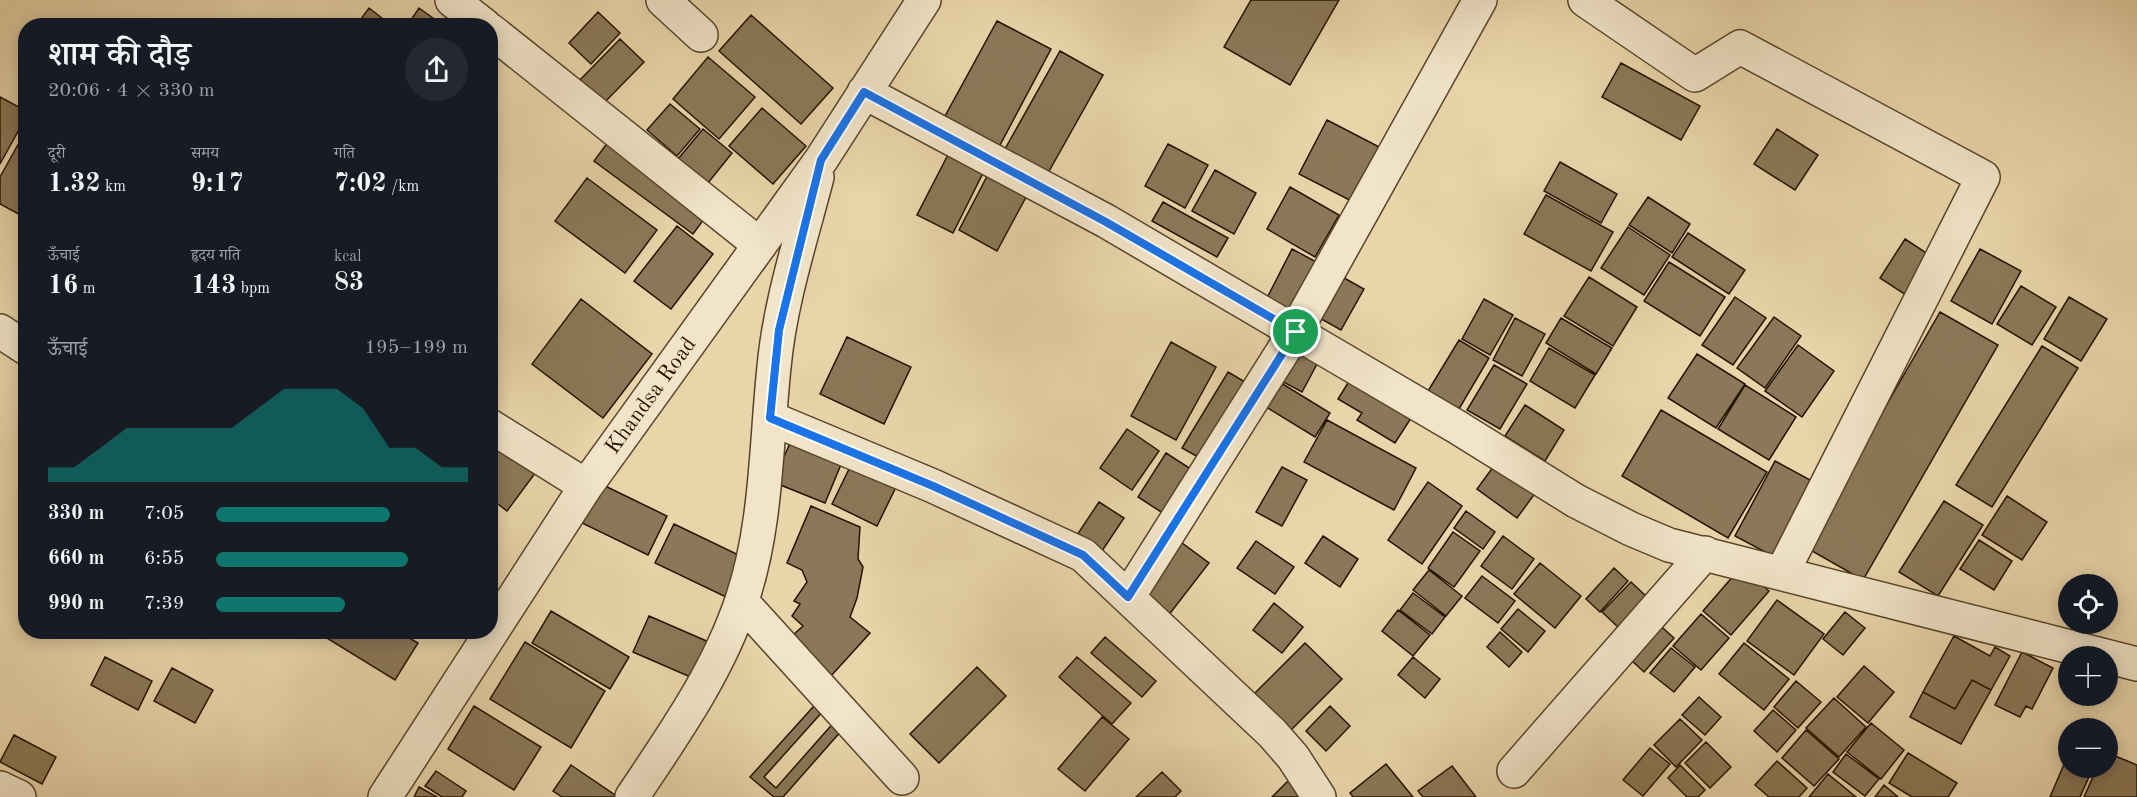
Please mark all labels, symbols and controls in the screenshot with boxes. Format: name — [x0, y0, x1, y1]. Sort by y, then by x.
button: share — [405, 38, 468, 101]
text: शाम की दौड़ — [48, 40, 191, 73]
text: 20:06 · 4 × 330 m — [48, 81, 215, 101]
text: दूरी — [48, 146, 65, 162]
text: समय — [191, 146, 219, 162]
text: गति — [334, 146, 355, 162]
text: 1.32 — [48, 171, 101, 197]
text: 9:17 — [191, 171, 244, 197]
text: 7:02 — [334, 171, 387, 197]
text: km — [101, 179, 126, 195]
text: /km — [387, 179, 419, 195]
text: ऊँचाई — [48, 248, 80, 264]
text: हृदय गति — [191, 248, 240, 264]
text: kcal — [334, 249, 362, 265]
text: 83 — [334, 270, 364, 296]
text: 16 — [48, 273, 78, 299]
text: 143 — [191, 273, 236, 299]
text: m — [78, 281, 95, 297]
text: bpm — [236, 281, 270, 297]
pin — [1270, 306, 1321, 357]
icon: arrive — [1279, 315, 1312, 348]
street label: Khandsa Road — [601, 334, 701, 458]
text: 195–199 m — [365, 338, 468, 358]
text: ऊँचाई — [48, 340, 87, 360]
text: 330 m — [48, 504, 104, 524]
text: 7:05 — [144, 504, 184, 524]
text: 660 m — [48, 549, 104, 569]
text: 6:55 — [144, 549, 184, 569]
map controls — [2058, 574, 2118, 778]
button: locate — [2058, 574, 2118, 634]
text: 990 m — [48, 594, 104, 614]
text: 7:39 — [144, 594, 184, 614]
button: + — [2058, 646, 2118, 706]
button: − — [2058, 718, 2118, 778]

